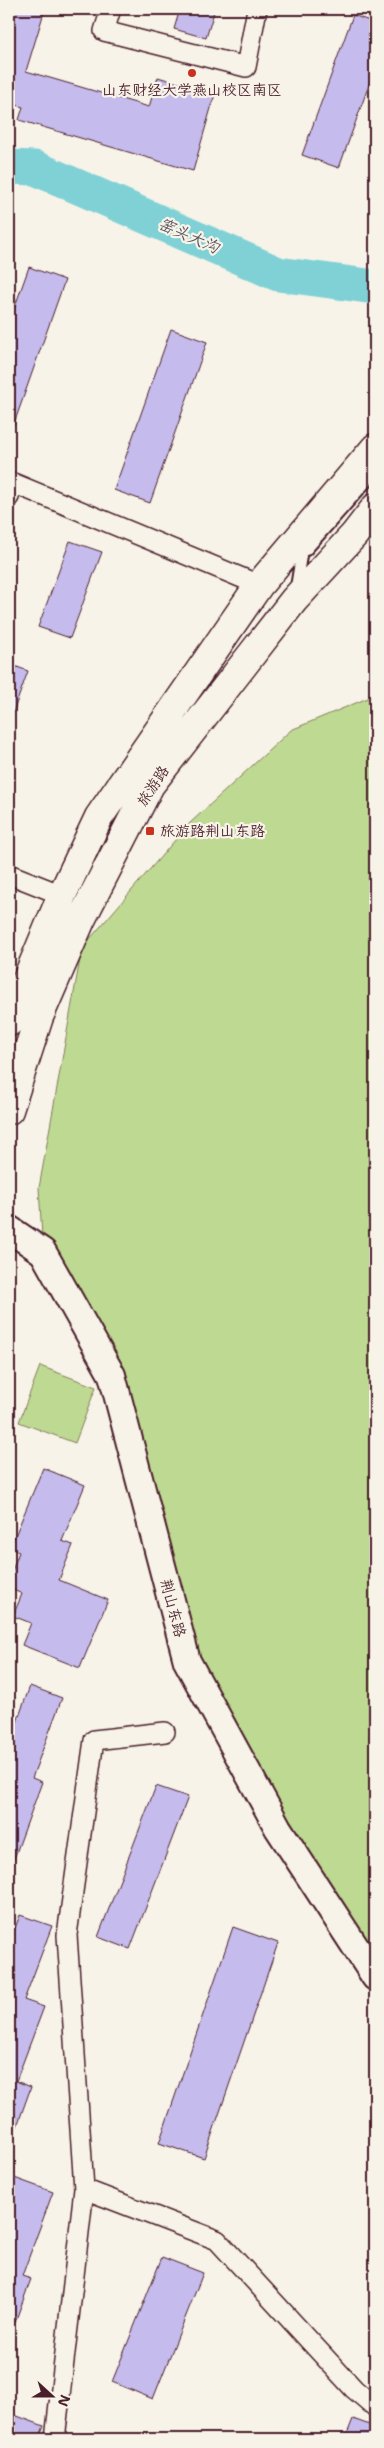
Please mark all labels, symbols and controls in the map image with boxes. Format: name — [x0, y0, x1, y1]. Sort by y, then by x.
marker: 山东财经大学燕山校区南区 — [186, 67, 198, 79]
place label: 山东财经大学燕山校区南区 — [102, 80, 282, 100]
water label: 窑头大沟 — [155, 213, 224, 259]
street label: 旅游路 — [132, 762, 174, 810]
place label: 旅游路荆山东路 — [160, 821, 265, 841]
marker: 旅游路荆山东路 — [144, 825, 156, 837]
street label: 荆山东路 — [156, 1576, 190, 1640]
north arrow — [28, 2370, 78, 2420]
text: N — [54, 2392, 75, 2409]

